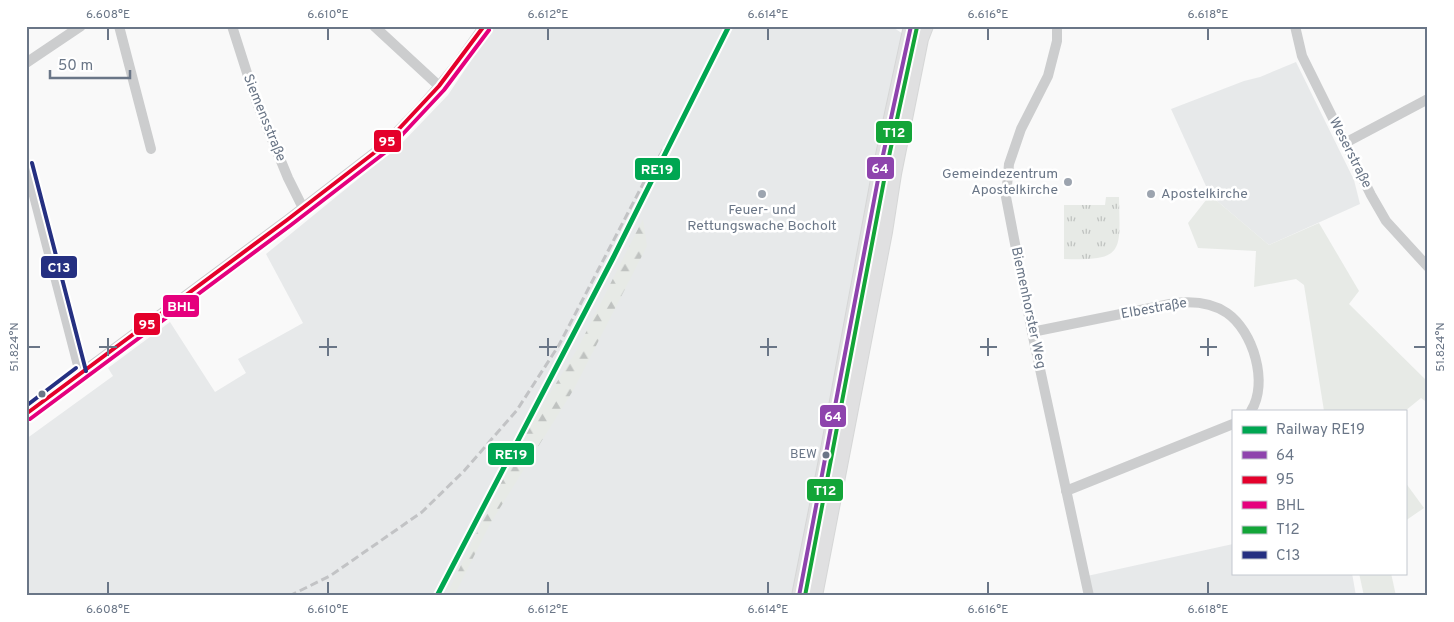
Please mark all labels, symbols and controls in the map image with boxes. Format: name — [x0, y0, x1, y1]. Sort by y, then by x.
text: 6.608°E — [86, 7, 130, 23]
text: 6.610°E — [307, 7, 349, 23]
text: 6.612°E — [528, 7, 568, 23]
text: 6.614°E — [748, 7, 788, 23]
text: 6.616°E — [968, 7, 1008, 23]
text: 6.618°E — [1188, 7, 1228, 23]
scale bar — [50, 48, 130, 80]
text: 50 m — [58, 57, 93, 76]
street label: Siemensstraße — [239, 72, 289, 164]
street label: Weserstraße — [1325, 115, 1375, 191]
line badge: T12 — [875, 120, 913, 144]
text: T12 — [883, 125, 905, 142]
line badge: 95 — [373, 129, 402, 153]
text: 95 — [378, 134, 396, 151]
line badge: 64 — [866, 156, 895, 180]
line badge: RE19 — [634, 157, 681, 181]
text: 64 — [871, 161, 889, 178]
text: RE19 — [641, 162, 673, 179]
place label: Gemeindezentrum Apostelkirche — [942, 166, 1058, 199]
marker: Gemeindezentrum Apostelkirche — [1062, 176, 1074, 188]
place label: Apostelkirche — [1161, 186, 1248, 203]
marker: Feuer- und Rettungswache Bocholt — [756, 188, 768, 200]
marker: Apostelkirche — [1145, 188, 1157, 200]
place label: Feuer- und Rettungswache Bocholt — [687, 202, 837, 235]
street label: Biemenhorster Weg — [1007, 246, 1049, 370]
line badge: C13 — [40, 255, 78, 279]
text: C13 — [48, 260, 70, 277]
line badge: BHL — [162, 294, 200, 318]
street label: Elbestraße — [1120, 295, 1188, 323]
text: BHL — [167, 299, 195, 316]
line badge: 95 — [133, 312, 161, 336]
text: 95 — [138, 317, 156, 334]
text: 51.824°N — [7, 322, 23, 372]
text: 51.824°N — [1433, 322, 1449, 372]
unlabelled marker — [37, 389, 47, 399]
line badge: 64 — [819, 404, 847, 428]
text: 64 — [824, 409, 842, 426]
legend — [1232, 410, 1406, 574]
text: Railway RE19 — [1276, 421, 1365, 440]
line badge: RE19 — [487, 442, 535, 466]
text: RE19 — [495, 447, 527, 464]
place label: BEW — [790, 447, 817, 463]
text: 64 — [1276, 447, 1294, 466]
marker: BEW — [821, 450, 831, 460]
text: 95 — [1276, 471, 1294, 490]
line badge: T12 — [806, 478, 844, 502]
text: T12 — [814, 483, 836, 500]
text: BHL — [1276, 497, 1305, 516]
text: T12 — [1276, 521, 1300, 540]
text: C13 — [1276, 547, 1300, 566]
text: 6.608°E — [86, 602, 130, 618]
text: 6.610°E — [307, 602, 349, 618]
text: 6.612°E — [528, 602, 568, 618]
text: 6.614°E — [748, 602, 788, 618]
text: 6.616°E — [968, 602, 1008, 618]
text: 6.618°E — [1188, 602, 1228, 618]

